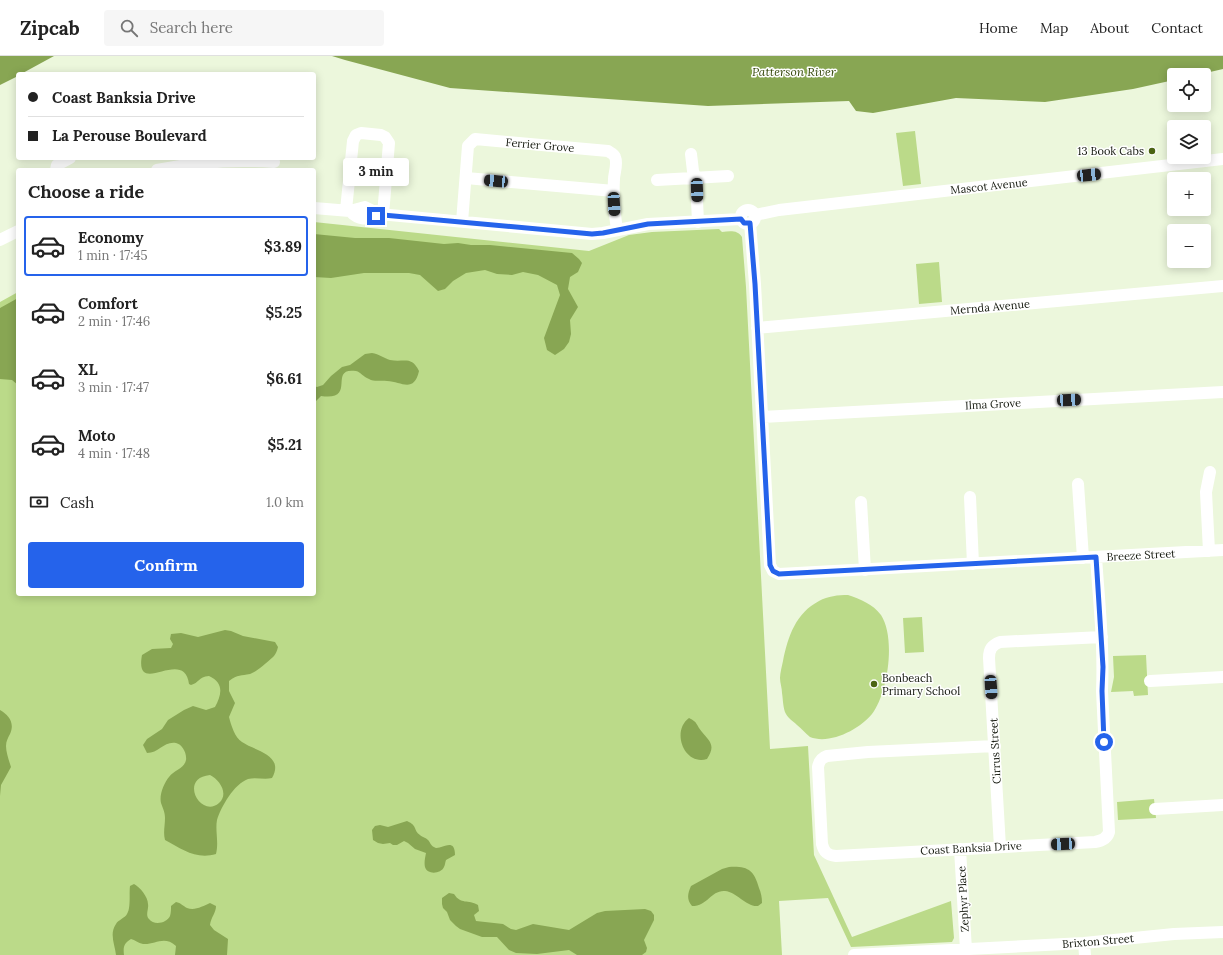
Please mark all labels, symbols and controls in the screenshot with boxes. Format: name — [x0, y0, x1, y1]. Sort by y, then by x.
search box — [104, 10, 384, 46]
text: Zipcab — [20, 16, 80, 40]
icon: search — [118, 17, 140, 39]
text: Search here — [150, 18, 233, 37]
text: Home — [979, 19, 1018, 37]
text: Map — [1040, 19, 1068, 37]
text: About — [1090, 19, 1129, 37]
text: Contact — [1151, 19, 1203, 37]
water label: Patterson River — [752, 64, 837, 79]
map controls — [1167, 68, 1211, 268]
button: locate — [1167, 68, 1211, 112]
text: Coast Banksia Drive — [52, 88, 196, 107]
button: layers — [1167, 120, 1211, 164]
text: La Perouse Boulevard — [52, 126, 207, 145]
street label: Ferrier Grove — [505, 135, 575, 155]
place label: 13 Book Cabs — [1078, 144, 1144, 158]
marker: 13 Book Cabs — [1147, 146, 1157, 156]
callout: 3 min — [343, 158, 409, 186]
text: 3 min — [358, 163, 394, 180]
car — [1076, 168, 1102, 182]
button: + — [1167, 172, 1211, 216]
car — [484, 174, 508, 188]
street label: Mascot Avenue — [950, 175, 1028, 197]
car — [691, 178, 703, 202]
text: Choose a ride — [28, 180, 144, 203]
car — [607, 192, 621, 216]
route end — [367, 207, 385, 225]
button: − — [1167, 224, 1211, 268]
icon: car — [30, 228, 66, 264]
text: Economy — [78, 228, 143, 247]
text: $3.89 — [264, 237, 302, 256]
text: 1 min · 17:45 — [78, 247, 148, 264]
icon: car — [30, 294, 66, 330]
text: Comfort — [78, 294, 138, 313]
street label: Mernda Avenue — [950, 297, 1030, 317]
text: $5.25 — [265, 303, 302, 322]
text: 2 min · 17:46 — [78, 313, 150, 330]
icon: car — [30, 360, 66, 396]
text: XL — [78, 360, 98, 379]
text: $6.61 — [266, 369, 302, 388]
text: 3 min · 17:47 — [78, 379, 149, 396]
car — [1057, 393, 1081, 407]
street label: Ilma Grove — [965, 396, 1021, 412]
icon: car — [30, 426, 66, 462]
text: Moto — [78, 426, 115, 445]
text: $5.21 — [267, 435, 302, 454]
text: 4 min · 17:48 — [78, 445, 150, 462]
icon: cash — [28, 491, 50, 513]
text: Cash — [60, 493, 94, 512]
text: 1.0 km — [266, 494, 304, 511]
button: Confirm — [28, 542, 304, 588]
street label: Breeze Street — [1106, 546, 1177, 564]
place label: Bonbeach Primary School — [882, 671, 960, 698]
car — [984, 675, 998, 699]
marker: Bonbeach Primary School — [869, 679, 879, 689]
street label: Cirrus Street — [986, 717, 1004, 784]
route start — [1095, 733, 1113, 751]
car — [1051, 837, 1075, 851]
street label: Coast Banksia Drive — [920, 838, 1022, 858]
street label: Zephyr Place — [954, 866, 972, 932]
street label: Brixton Street — [1062, 931, 1135, 951]

